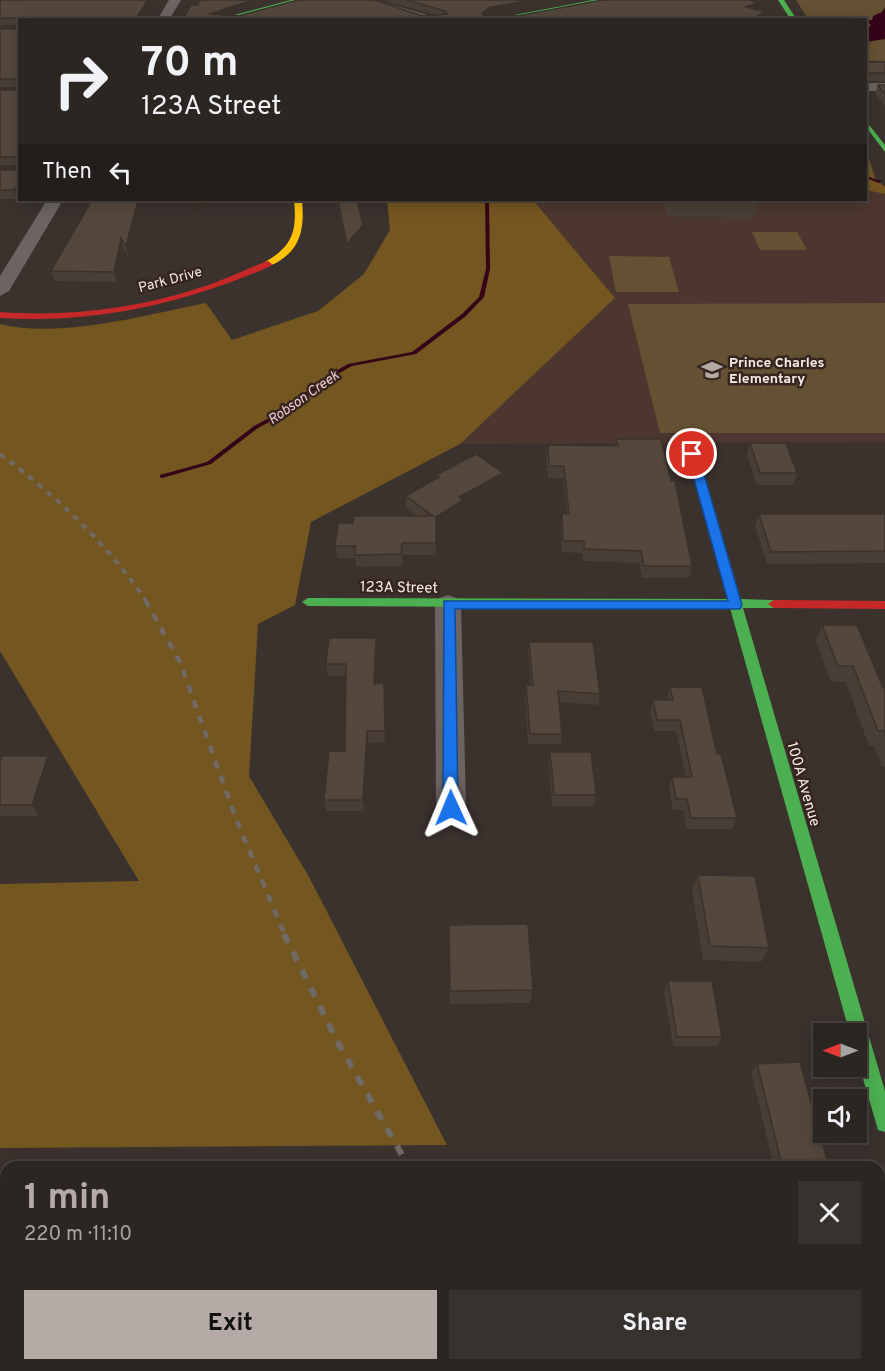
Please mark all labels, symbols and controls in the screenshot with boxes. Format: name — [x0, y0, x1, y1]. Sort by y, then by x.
text: 70 m — [141, 38, 239, 91]
icon: right — [42, 42, 120, 120]
text: 123A Street — [141, 90, 282, 124]
icon: left — [104, 156, 137, 189]
text: Then — [42, 159, 92, 186]
street label: Park Drive — [137, 264, 204, 297]
place label: Prince Charles Elementary — [729, 355, 824, 388]
school or university icon: Prince Charles Elementary — [700, 358, 724, 382]
water label: Robson Creek — [265, 367, 343, 429]
pin — [666, 428, 717, 479]
icon: arrive — [675, 437, 708, 470]
street label: 123A Street — [360, 578, 438, 599]
street label: 100A Avenue — [781, 740, 824, 829]
position arrow — [419, 776, 483, 840]
north arrow — [813, 1023, 867, 1077]
map controls — [813, 1023, 867, 1143]
button: sound — [813, 1089, 867, 1143]
text: 1 min — [24, 1176, 110, 1222]
button: close — [798, 1181, 861, 1244]
text: 220 m · 11:10 — [24, 1222, 132, 1248]
button: Exit — [24, 1290, 437, 1359]
button: Share — [449, 1290, 861, 1359]

